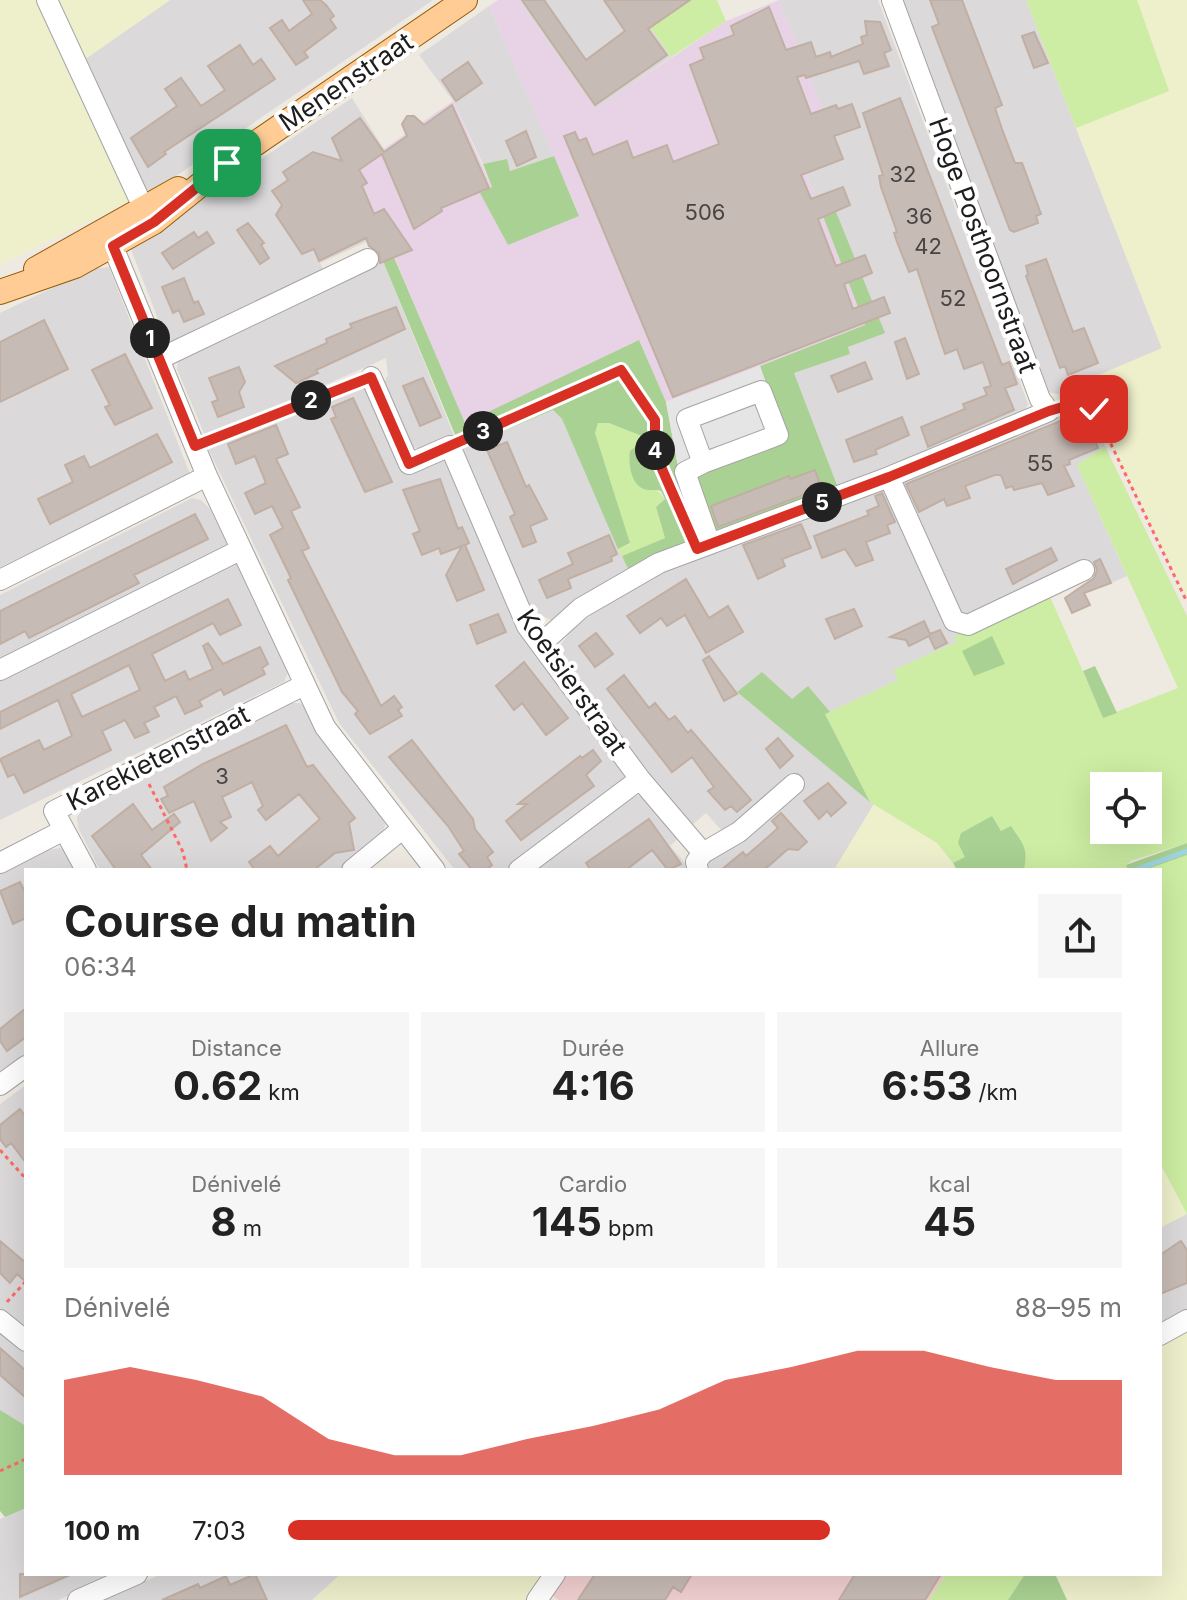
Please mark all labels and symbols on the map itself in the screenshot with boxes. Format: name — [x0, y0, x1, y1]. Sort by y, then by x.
street label: Menenstraat — [273, 26, 418, 138]
street label: Hoge Posthoornstraat — [923, 113, 1044, 377]
pin — [193, 129, 261, 197]
house number: 32 — [889, 161, 917, 187]
house number: 506 — [685, 199, 725, 225]
house number: 36 — [905, 203, 933, 229]
house number: 42 — [914, 233, 942, 259]
house number: 52 — [940, 285, 966, 311]
pin: 1 — [130, 318, 170, 358]
pin — [1060, 375, 1128, 443]
pin: 2 — [291, 380, 331, 420]
pin: 3 — [463, 411, 503, 451]
pin: 4 — [635, 430, 675, 470]
house number: 55 — [1027, 450, 1053, 476]
pin: 5 — [802, 482, 842, 522]
street label: Koetsierstraat — [511, 603, 634, 760]
street label: Karekietenstraat — [61, 698, 254, 817]
house number: 3 — [215, 763, 229, 789]

